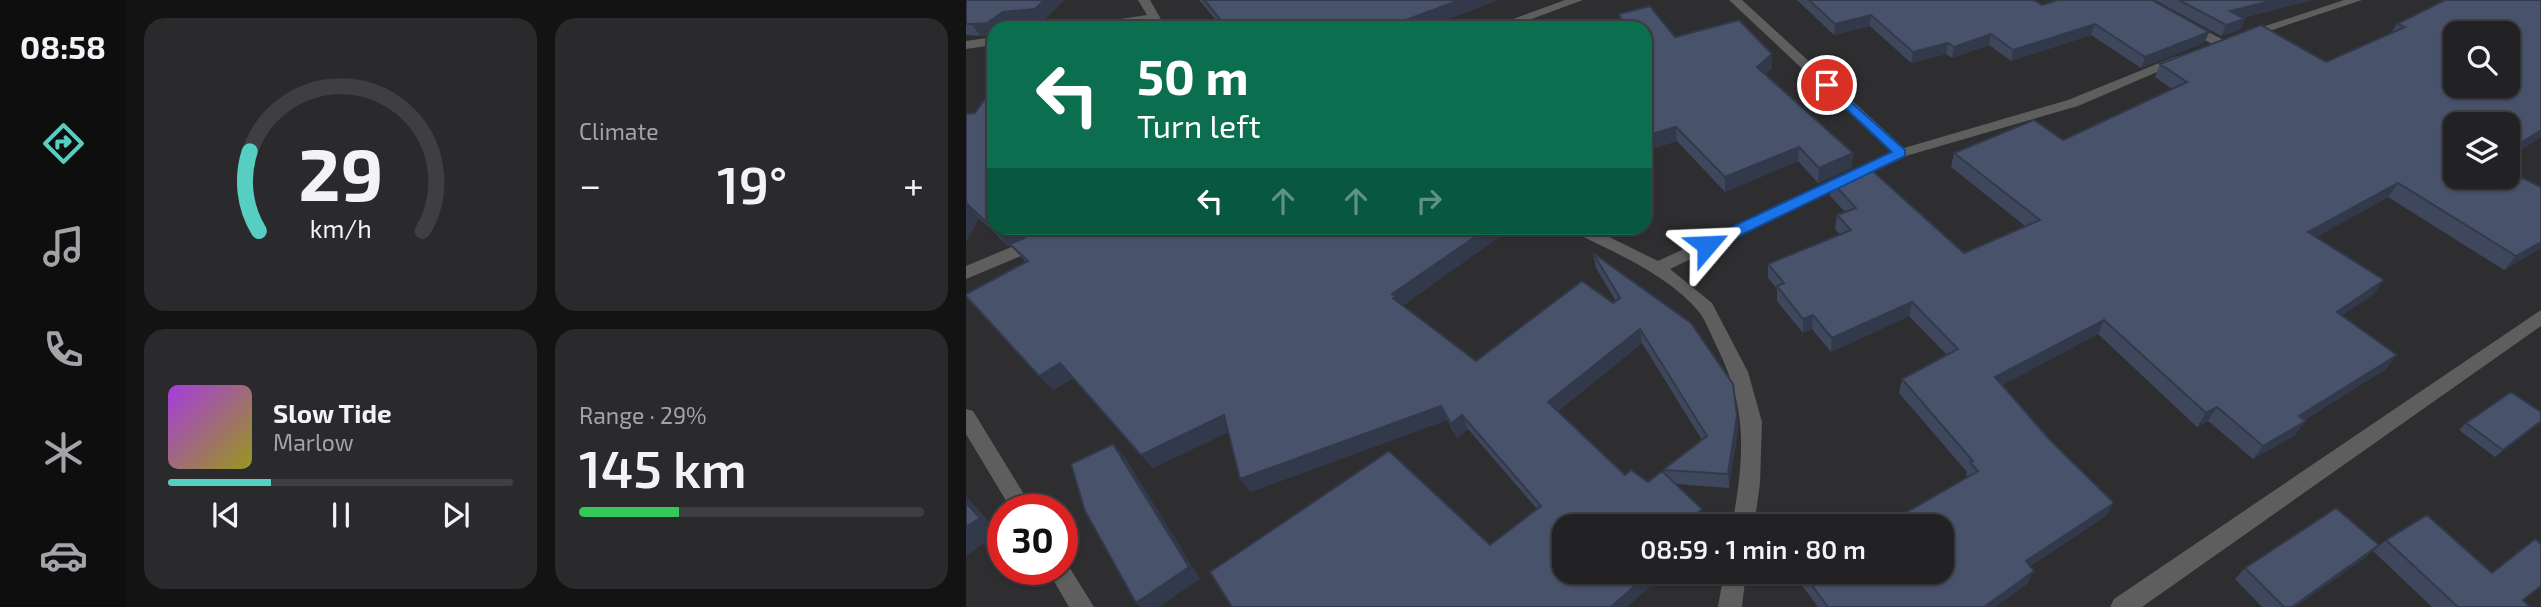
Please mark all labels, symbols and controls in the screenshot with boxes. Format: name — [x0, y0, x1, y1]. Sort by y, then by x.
map controls — [2443, 21, 2520, 189]
button: search — [2443, 21, 2520, 98]
text: 08:58 — [20, 27, 106, 65]
text: 50 m — [1137, 46, 1249, 105]
icon: left — [1022, 49, 1113, 140]
pin — [1797, 55, 1857, 115]
icon: arrive — [1808, 66, 1846, 104]
text: Turn left — [1137, 106, 1261, 144]
button: layers — [2443, 112, 2520, 189]
text: Climate — [579, 117, 659, 145]
icon: directions — [39, 119, 88, 168]
text: 29 — [298, 128, 383, 216]
text: 19° — [717, 152, 787, 214]
text: − — [579, 161, 601, 207]
text: + — [903, 161, 924, 207]
icon: left — [1191, 182, 1229, 220]
icon: ahead — [1264, 182, 1302, 220]
icon: ahead — [1337, 182, 1375, 220]
icon: right — [1410, 182, 1448, 220]
position arrow — [1670, 208, 1744, 282]
text: km/h — [309, 212, 372, 242]
icon: music — [39, 222, 88, 271]
icon: phone — [39, 325, 88, 374]
text: Slow Tide — [273, 397, 392, 428]
text: Range · 29% — [579, 401, 707, 429]
icon: climate — [39, 428, 88, 477]
text: Marlow — [273, 428, 354, 456]
text: 145 km — [579, 436, 747, 498]
speed limit sign: 30 — [987, 494, 1078, 585]
icon: previous — [207, 496, 245, 534]
icon: pause — [322, 496, 360, 534]
icon: next — [437, 496, 475, 534]
icon: car — [39, 531, 88, 580]
text: 08:59 · 1 min · 80 m — [1640, 533, 1866, 564]

